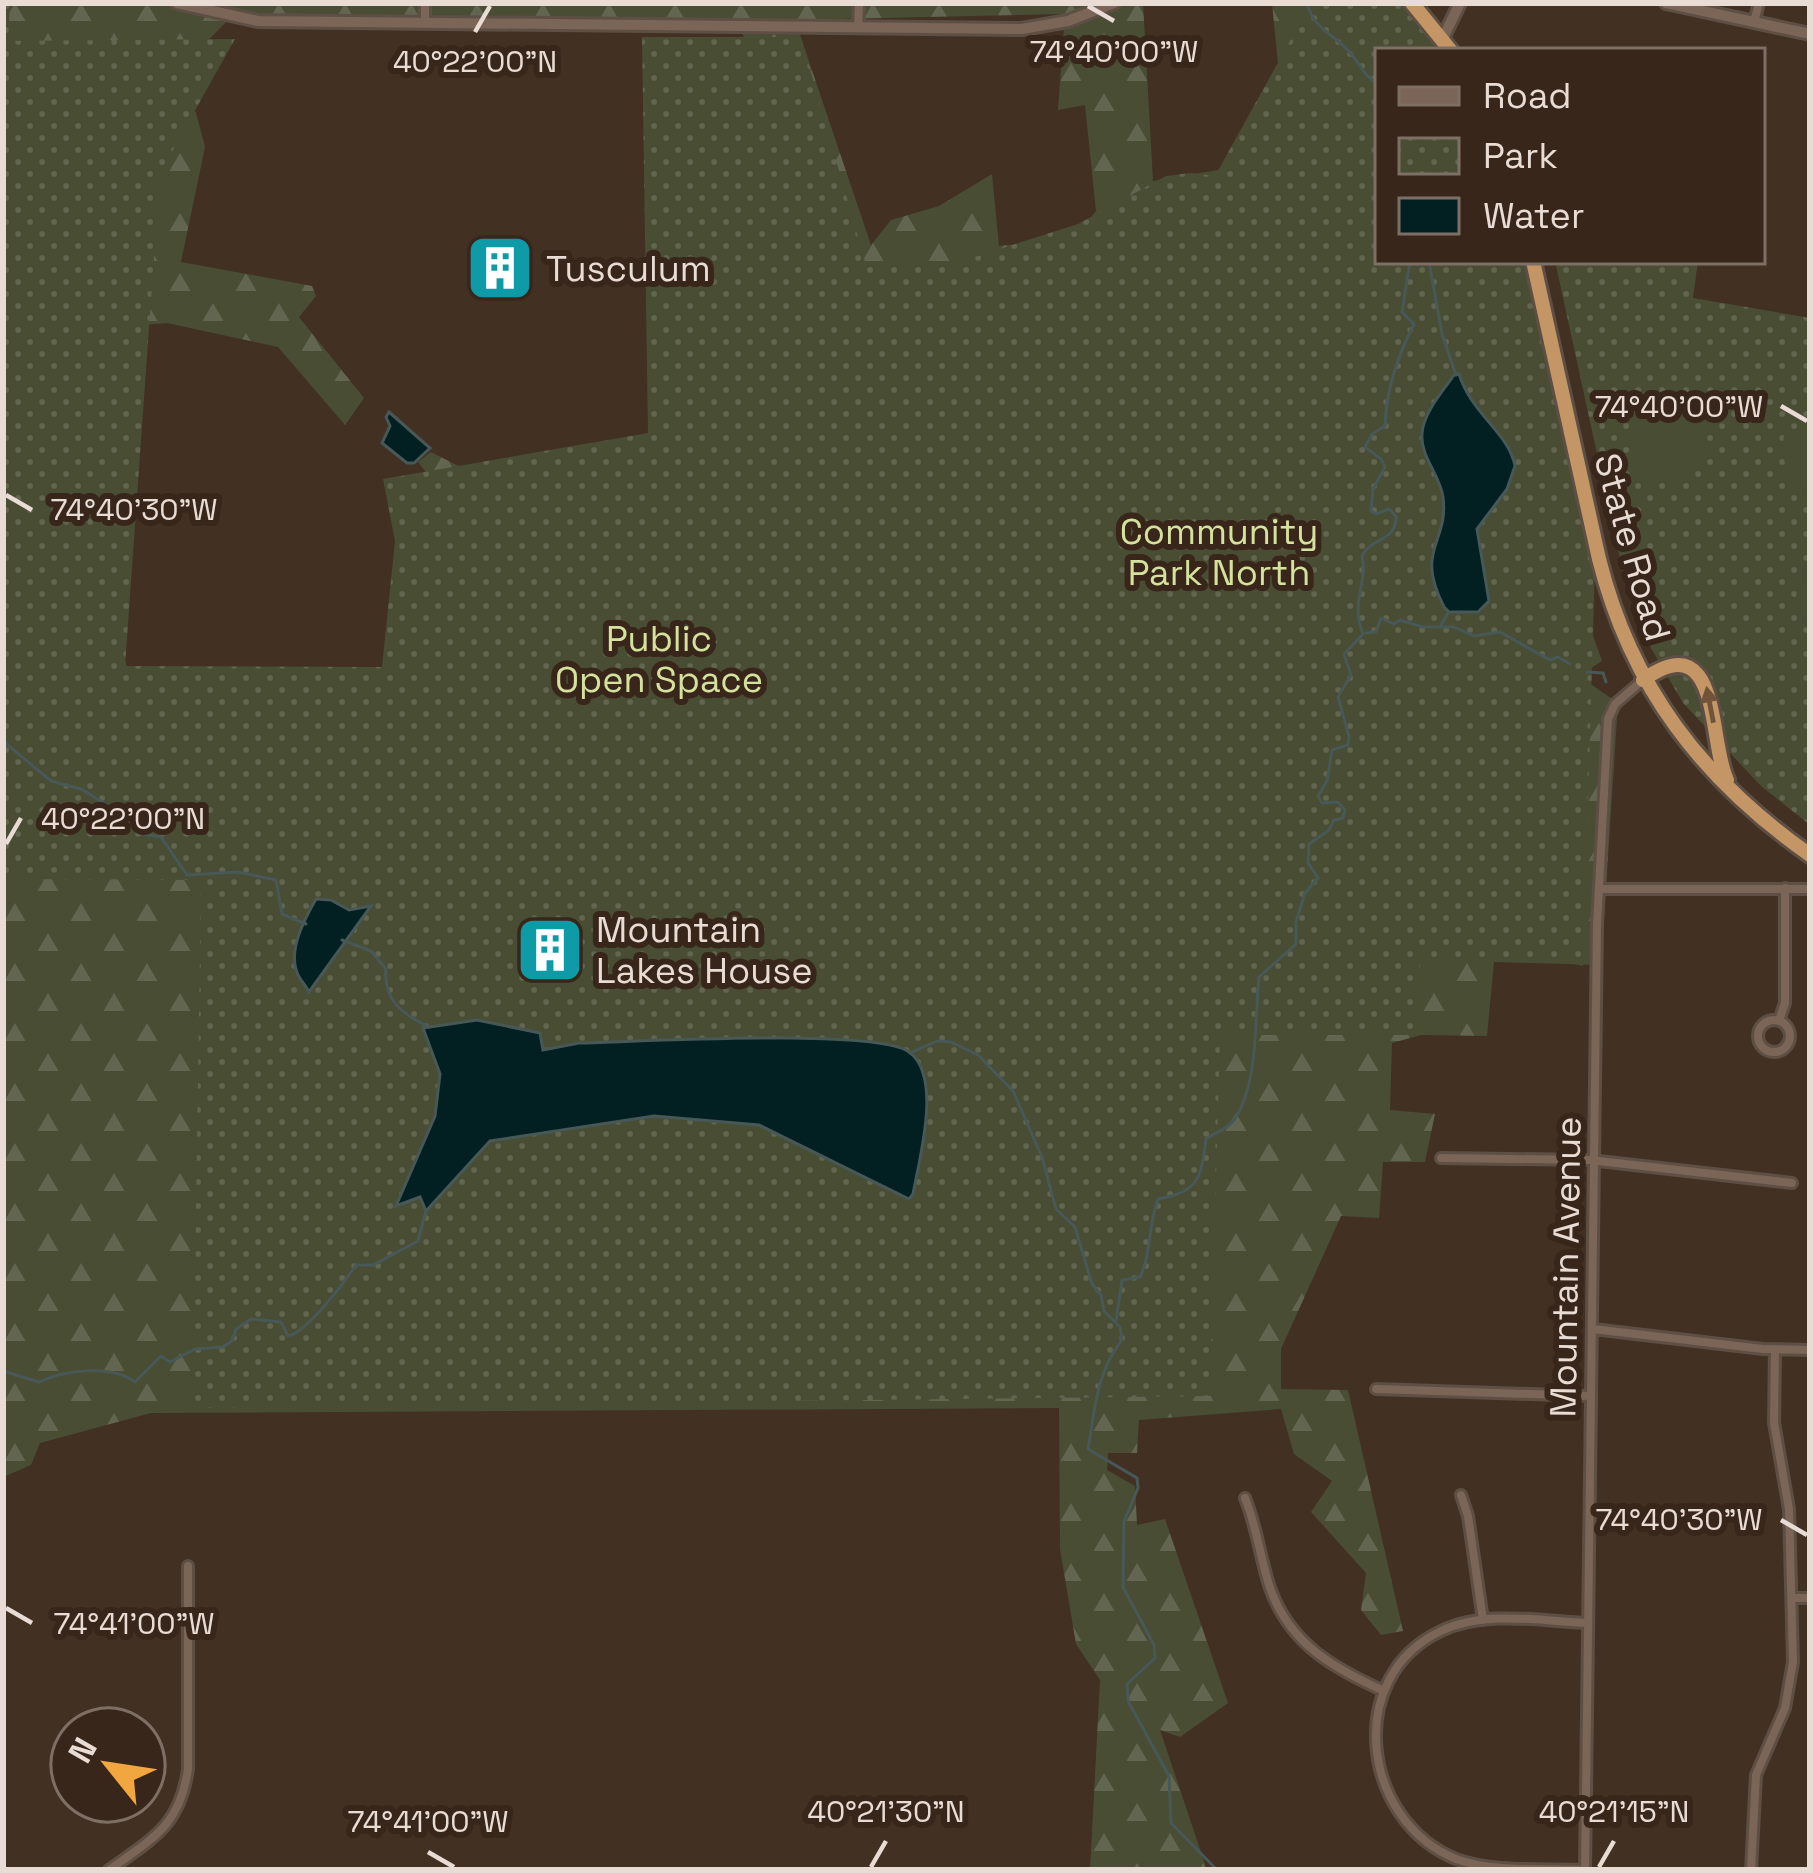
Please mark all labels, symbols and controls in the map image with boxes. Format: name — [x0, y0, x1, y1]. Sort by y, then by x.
text: 74°40'00"W — [1030, 32, 1198, 71]
text: 40°22'00"N — [393, 42, 557, 81]
legend — [1375, 48, 1765, 264]
text: Road — [1483, 73, 1571, 119]
text: Park — [1483, 133, 1558, 179]
text: Water — [1483, 193, 1584, 239]
building icon: Tusculum — [465, 233, 535, 303]
place label: Tusculum — [546, 246, 711, 292]
text: 74°40'00"W — [1595, 387, 1763, 426]
street label: State Road — [1583, 448, 1681, 646]
text: 74°40'30"W — [50, 490, 218, 529]
park label: Community Park North — [1120, 509, 1318, 596]
park label: Public Open Space — [555, 616, 763, 703]
one-way arrow — [1700, 686, 1719, 724]
text: 40°22'00"N — [41, 799, 205, 838]
place label: Mountain Lakes House — [596, 907, 813, 994]
building icon: Mountain Lakes House — [515, 915, 585, 985]
street label: Mountain Avenue — [1540, 1116, 1592, 1418]
text: 74°40'30"W — [1595, 1500, 1763, 1539]
text: 74°41'00"W — [54, 1604, 214, 1643]
north arrow — [48, 1705, 168, 1825]
text: N — [59, 1730, 107, 1771]
text: 40°21'30"N — [807, 1792, 965, 1831]
text: 40°21'15"N — [1539, 1792, 1689, 1831]
text: 74°41'00"W — [348, 1802, 508, 1841]

